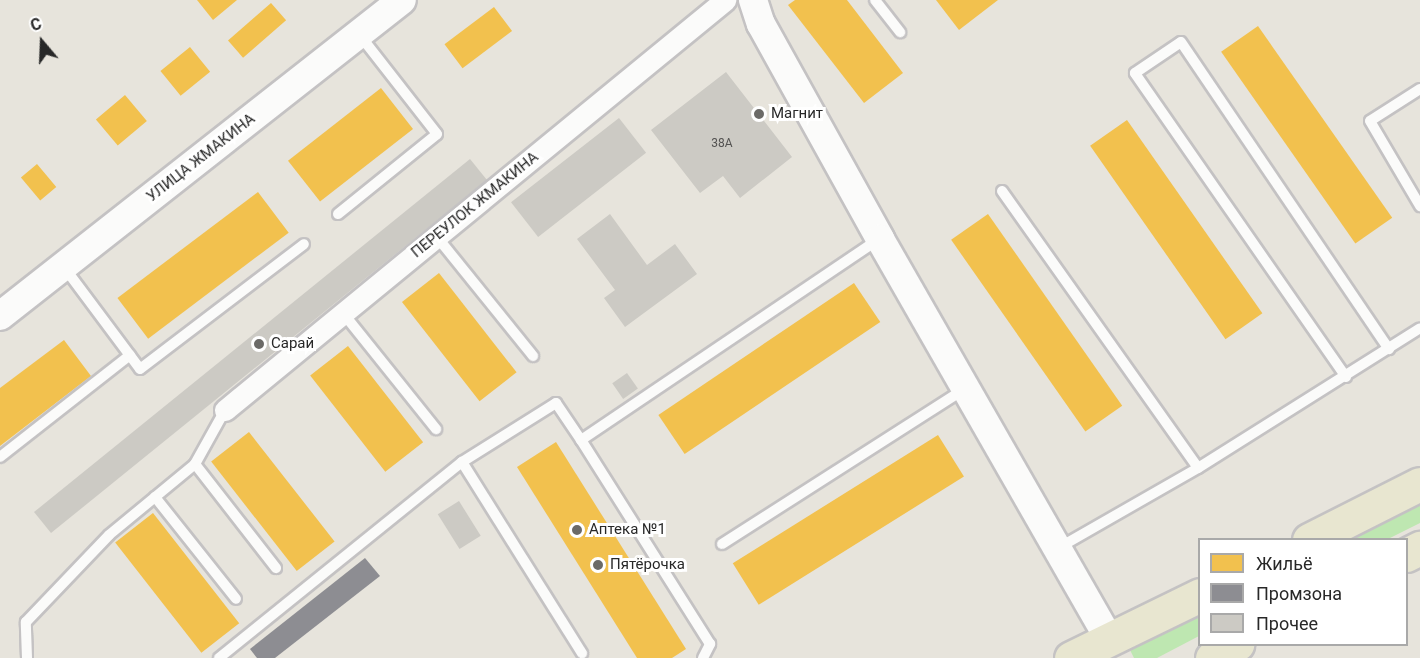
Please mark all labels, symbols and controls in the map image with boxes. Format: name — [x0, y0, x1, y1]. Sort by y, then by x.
north arrow — [12, 12, 72, 72]
text: С — [28, 14, 44, 35]
place label: Магнит — [771, 105, 823, 123]
marker: Магнит — [752, 107, 766, 121]
street label: УЛИЦА ЖМАКИНА — [143, 110, 259, 206]
house number: 38А — [711, 137, 733, 151]
street label: ПЕРЕУЛОК ЖМАКИНА — [408, 148, 542, 262]
place label: Сарай — [271, 335, 314, 353]
marker: Сарай — [252, 337, 266, 351]
place label: Аптека №1 — [589, 521, 666, 539]
marker: Аптека №1 — [570, 523, 584, 537]
legend — [1198, 538, 1408, 646]
text: Жильё — [1256, 553, 1312, 574]
place label: Пятёрочка — [610, 556, 685, 574]
marker: Пятёрочка — [591, 558, 605, 572]
text: Промзона — [1256, 583, 1342, 604]
text: Прочее — [1256, 613, 1318, 634]

